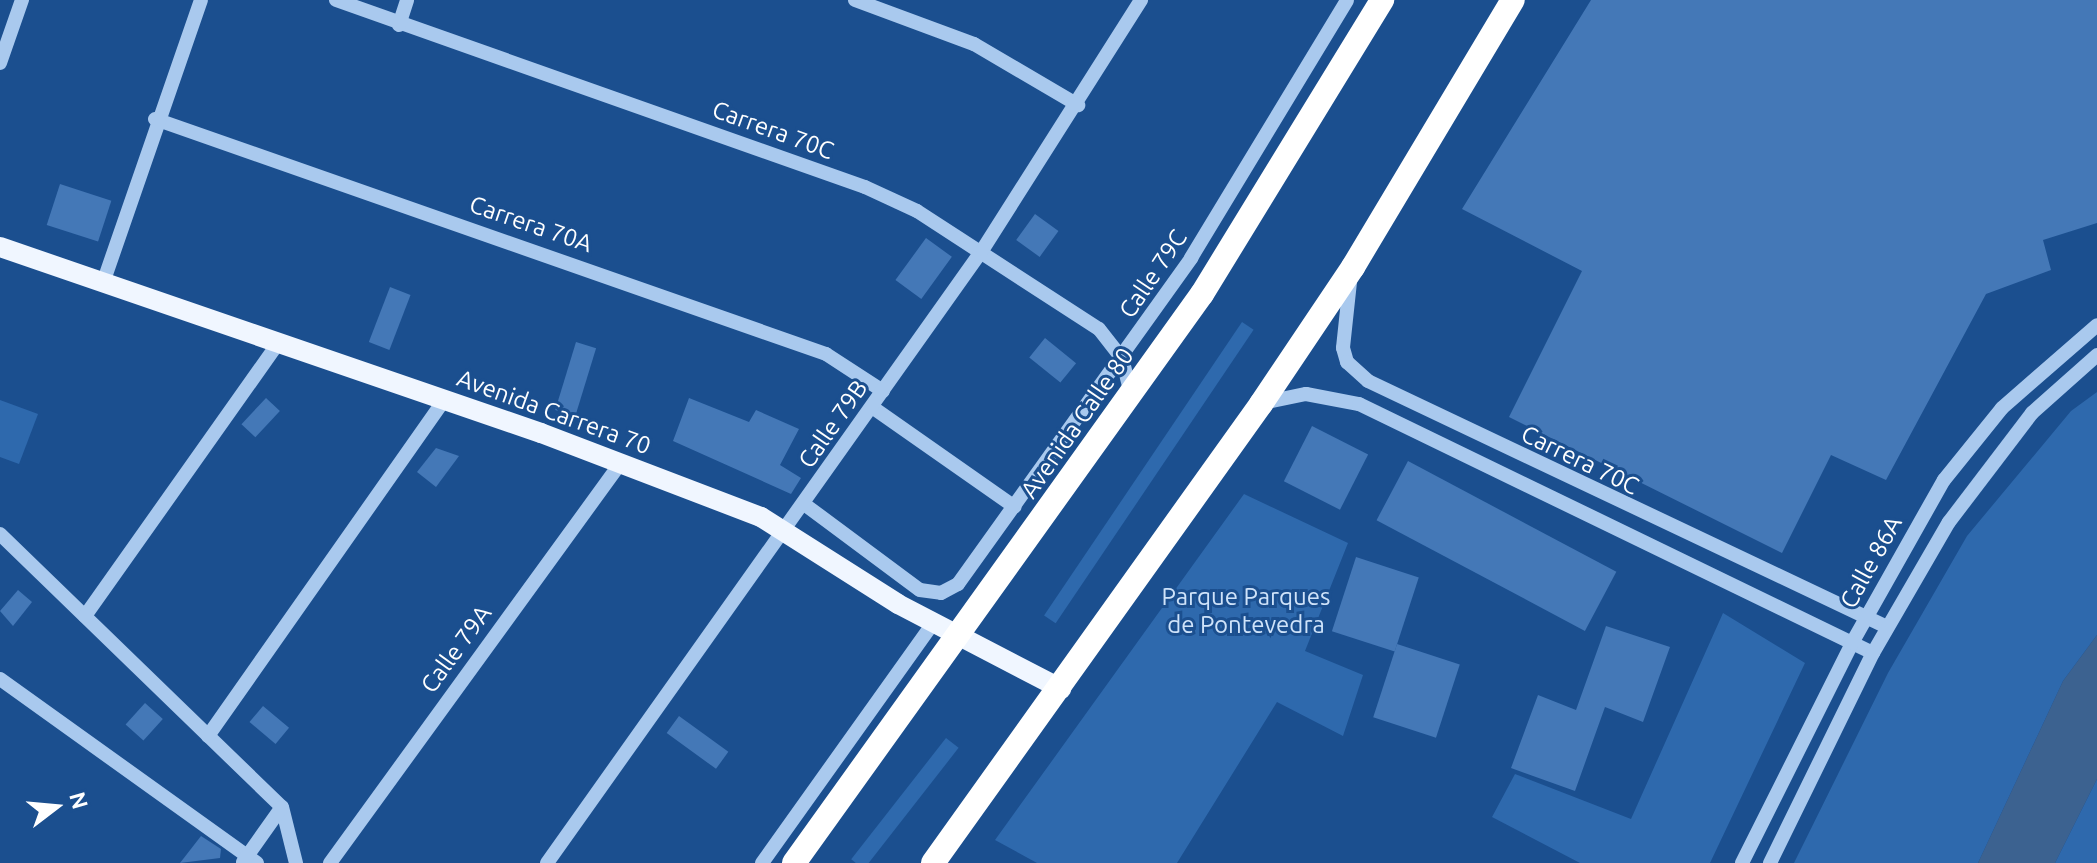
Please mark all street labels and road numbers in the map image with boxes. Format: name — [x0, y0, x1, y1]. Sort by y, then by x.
street label: Carrera 70C — [708, 95, 838, 165]
street label: Carrera 70A — [466, 190, 596, 258]
street label: Calle 79C — [1113, 224, 1193, 324]
street label: Avenida Calle 80 — [1014, 342, 1140, 504]
street label: Avenida Carrera 70 — [453, 364, 655, 460]
street label: Calle 79B — [792, 374, 874, 474]
street label: Carrera 70C — [1517, 419, 1643, 501]
street label: Calle 86A — [1834, 511, 1908, 613]
street label: Calle 79A — [415, 600, 497, 698]

